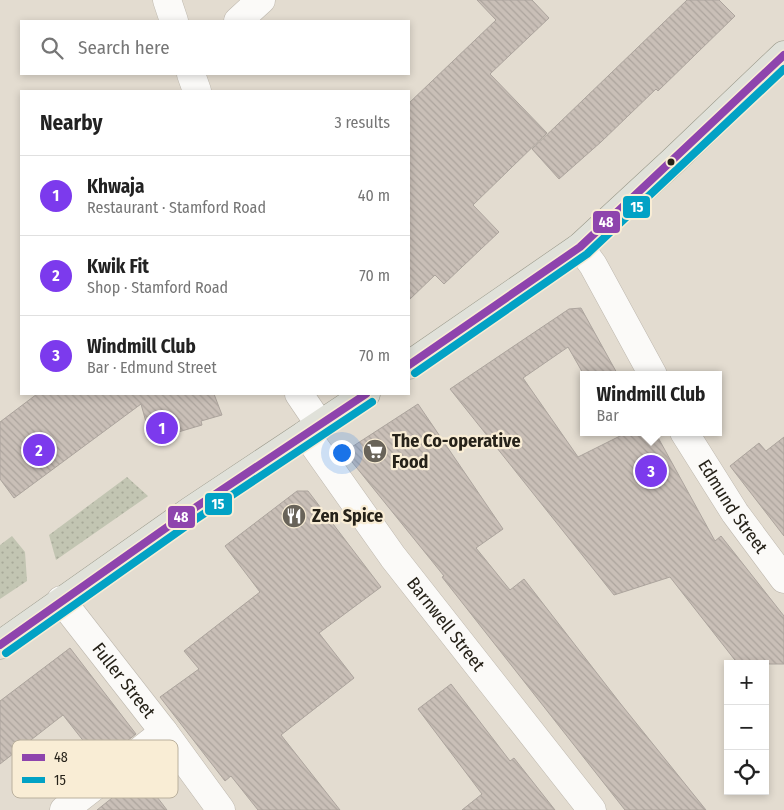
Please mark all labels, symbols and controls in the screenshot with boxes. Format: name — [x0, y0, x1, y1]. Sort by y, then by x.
search box — [20, 20, 410, 75]
icon: search — [38, 34, 66, 62]
text: Search here — [78, 36, 170, 59]
text: Nearby — [40, 110, 102, 136]
text: 3 results — [334, 113, 390, 132]
unlabelled marker — [666, 157, 676, 167]
text: Khwaja — [87, 175, 144, 198]
text: 1 — [53, 186, 59, 205]
text: 40 m — [358, 186, 390, 205]
line badge: 15 — [622, 195, 651, 219]
text: Restaurant · Stamford Road — [87, 198, 266, 217]
text: 15 — [631, 199, 644, 216]
line badge: 48 — [592, 210, 621, 234]
text: 48 — [599, 214, 614, 231]
text: Kwik Fit — [87, 255, 149, 278]
text: 2 — [52, 266, 60, 285]
text: 70 m — [359, 266, 390, 285]
text: Shop · Stamford Road — [87, 278, 228, 297]
text: Windmill Club — [87, 335, 196, 358]
text: 3 — [52, 346, 60, 365]
text: 70 m — [359, 346, 390, 365]
text: Bar · Edmund Street — [87, 358, 217, 377]
popup — [580, 371, 722, 436]
text: Windmill Club — [597, 383, 705, 406]
text: Bar — [597, 406, 619, 425]
pin: 1 — [146, 409, 178, 447]
place label: The Co-operative Food — [392, 430, 521, 473]
pin: 2 — [23, 431, 55, 469]
supermarket icon: The Co-operative Food — [362, 438, 388, 464]
your location — [329, 440, 355, 466]
pin: 3 — [635, 452, 667, 490]
street label: Edmund Street — [693, 455, 772, 558]
line badge: 15 — [204, 492, 233, 516]
text: 15 — [212, 496, 225, 513]
restaurant icon: Zen Spice — [281, 503, 307, 529]
line badge: 48 — [167, 505, 196, 529]
place label: Zen Spice — [312, 505, 383, 527]
text: 48 — [174, 509, 189, 526]
street label: Barnwell Street — [402, 573, 489, 675]
street label: Fuller Street — [87, 638, 160, 723]
map controls — [724, 660, 769, 795]
button: + — [724, 660, 769, 705]
button: − — [724, 705, 769, 750]
legend — [12, 740, 178, 798]
text: 48 — [54, 749, 68, 766]
button: locate — [724, 750, 769, 795]
text: 15 — [54, 772, 66, 789]

